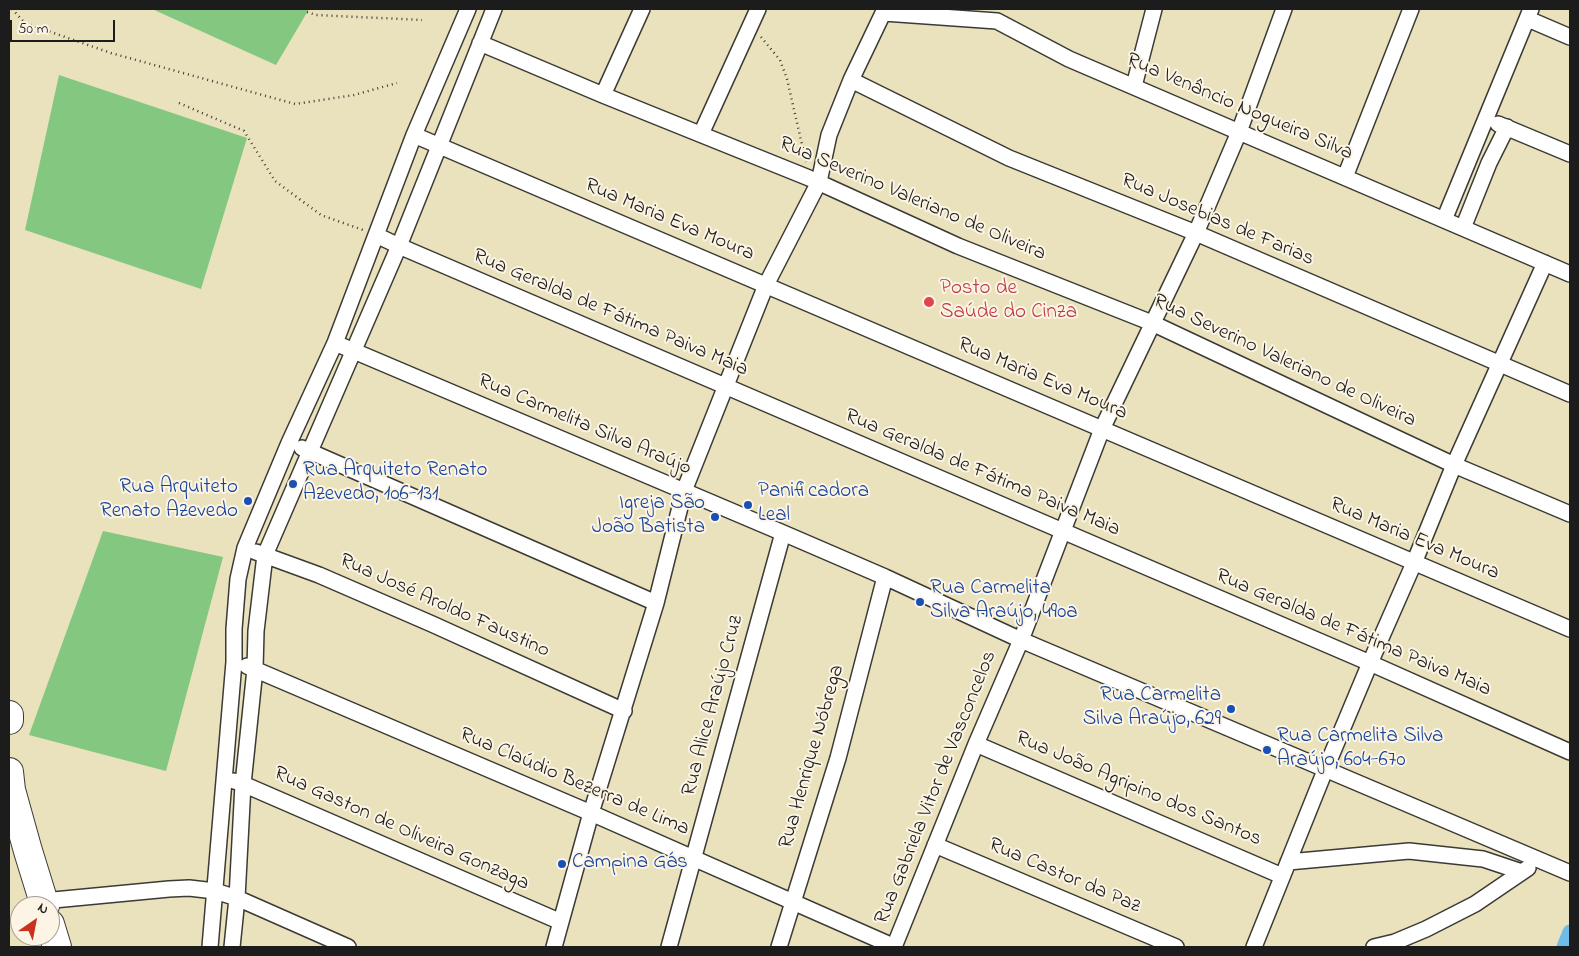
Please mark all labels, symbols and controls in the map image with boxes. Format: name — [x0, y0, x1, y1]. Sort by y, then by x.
scale bar — [12, 10, 118, 42]
text: 50 m — [18, 18, 48, 40]
street label: Rua Venâncio Nogueira Silva — [1122, 49, 1356, 167]
street label: Rua Severino Valeriano de Oliveira — [775, 132, 1049, 268]
street label: Rua Josebias de Farias — [1117, 169, 1317, 273]
street label: Rua Maria Eva Moura — [580, 174, 758, 268]
street label: Rua Geralda de Fátima Paiva Maia — [468, 244, 752, 384]
place label: Posto de Saúde do Cinza — [940, 277, 1077, 327]
street label: Rua Severino Valeriano de Oliveira — [1148, 290, 1420, 434]
marker: Posto de Saúde do Cinza — [922, 295, 936, 309]
street label: Rua Maria Eva Moura — [953, 333, 1131, 427]
street label: Rua Carmelita Silva Araújo — [473, 370, 695, 482]
street label: Rua Geralda de Fátima Paiva Maia — [840, 404, 1124, 544]
place label: Rua Arquiteto Renato Azevedo, 106-131 — [303, 459, 487, 509]
place label: Rua Arquiteto Renato Azevedo — [100, 476, 238, 526]
marker: Rua Arquiteto Renato Azevedo, 106-131 — [287, 478, 299, 490]
place label: Panificadora Leal — [758, 480, 869, 530]
place label: Igreja São João Batista — [592, 492, 705, 542]
street label: Rua Maria Eva Moura — [1325, 493, 1503, 587]
marker: Rua Arquiteto Renato Azevedo — [242, 495, 254, 507]
marker: Panificadora Leal — [742, 499, 754, 511]
marker: Igreja São João Batista — [709, 511, 721, 523]
street label: Rua José Aroldo Faustino — [335, 549, 553, 665]
street label: Rua Geralda de Fátima Paiva Maia — [1211, 564, 1495, 704]
place label: Rua Carmelita Silva Araújo, 490a — [930, 577, 1078, 627]
marker: Rua Carmelita Silva Araújo, 490a — [914, 596, 926, 608]
street label: Rua Alice Araújo Cruz — [678, 613, 750, 799]
street label: Rua Gabriela Vitor de Vasconcelos — [870, 648, 1004, 928]
street label: Rua Henrique Nóbrega — [775, 662, 851, 852]
place label: Rua Carmelita Silva Araújo, 629 — [1083, 684, 1221, 734]
marker: Rua Carmelita Silva Araújo, 629 — [1225, 703, 1237, 715]
street label: Rua Claúdio Bezerra de Lima — [455, 723, 693, 843]
place label: Rua Carmelita Silva Araújo, 604-670 — [1277, 725, 1443, 775]
street label: Rua João Agripino dos Santos — [1011, 727, 1265, 853]
marker: Rua Carmelita Silva Araújo, 604-670 — [1261, 744, 1273, 756]
street label: Rua Gaston de Oliveira Gonzaga — [269, 762, 533, 898]
street label: Rua Castor da Paz — [984, 834, 1144, 920]
place label: Campina Gás — [572, 851, 688, 877]
marker: Campina Gás — [556, 858, 568, 870]
north arrow — [10, 896, 60, 946]
text: N — [33, 897, 53, 920]

